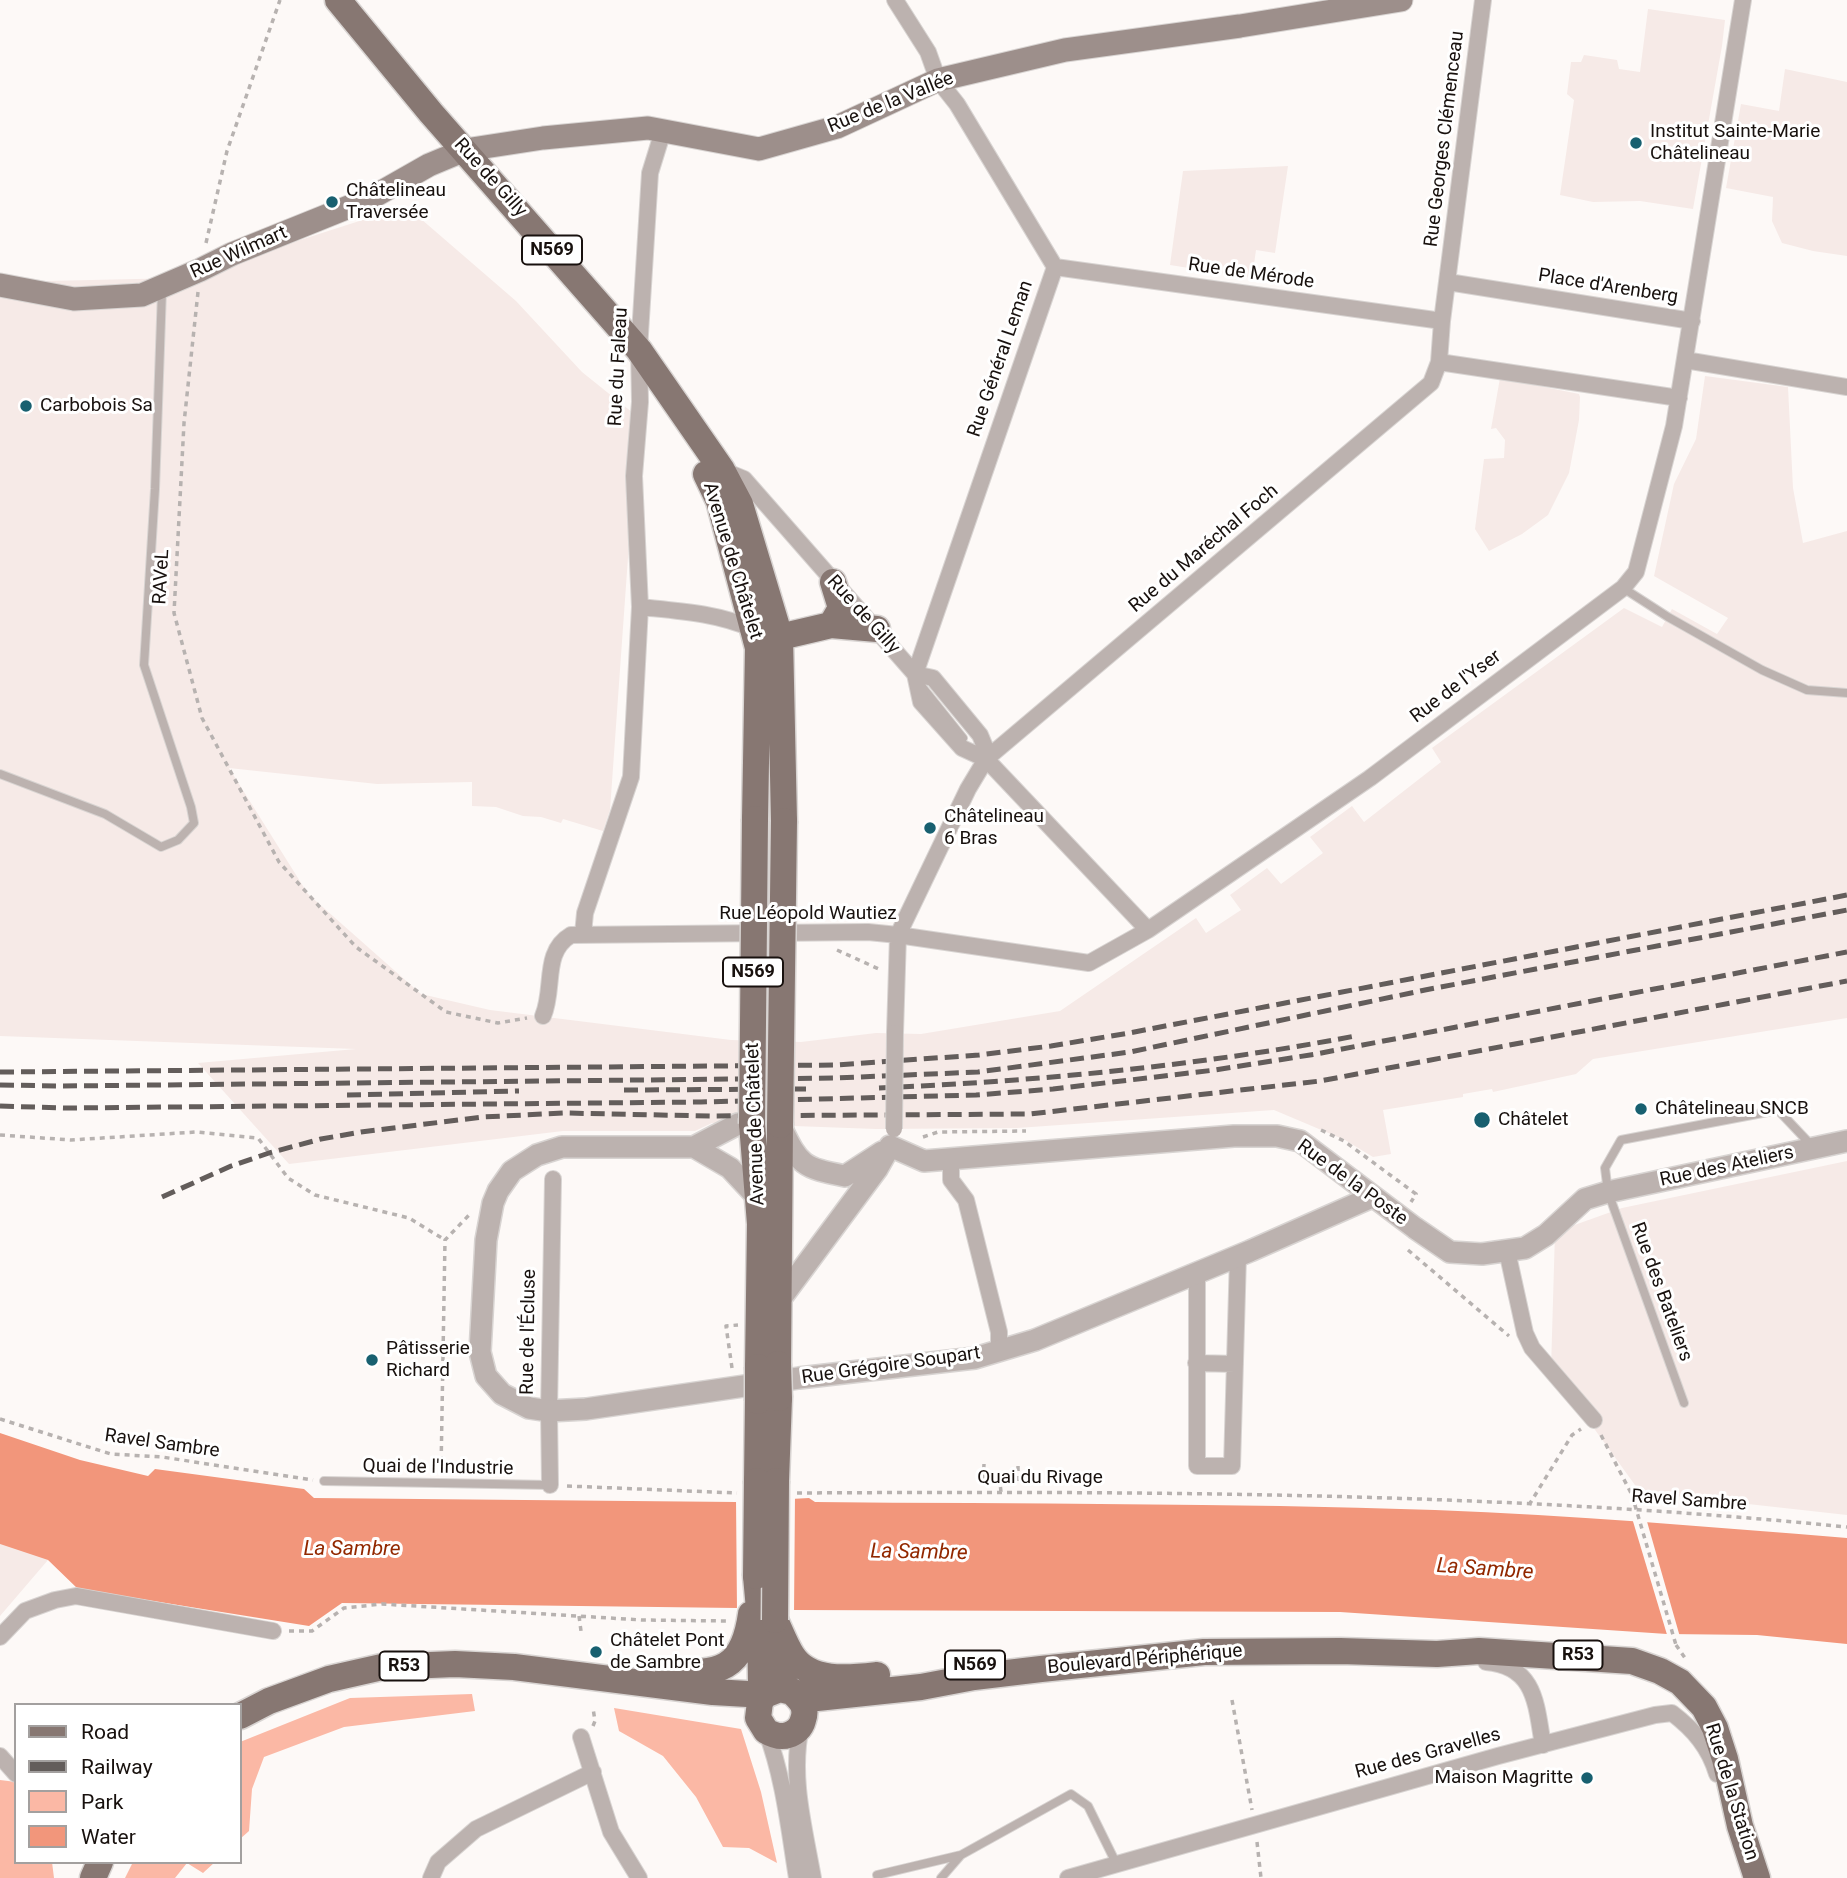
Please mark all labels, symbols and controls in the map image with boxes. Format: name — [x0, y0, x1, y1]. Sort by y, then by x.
street label: Rue Georges Clémenceau — [1420, 30, 1470, 248]
street label: Rue de la Vallée — [825, 67, 957, 139]
place label: Institut Sainte-Marie Châtelineau — [1650, 121, 1820, 165]
street label: Rue de Gilly — [449, 134, 531, 222]
marker: Institut Sainte-Marie Châtelineau — [1628, 135, 1644, 151]
place label: Châtelineau Traversée — [346, 180, 446, 224]
marker: Châtelineau Traversée — [324, 194, 340, 210]
street label: Rue Wilmart — [187, 222, 291, 284]
road number: N569 — [522, 236, 582, 264]
street label: Rue de Mérode — [1187, 254, 1315, 294]
street label: Place d'Arenberg — [1536, 265, 1680, 309]
street label: Rue Général Leman — [964, 278, 1038, 440]
street label: Rue du Faleau — [605, 307, 633, 427]
place label: Carbobois Sa — [40, 395, 153, 417]
marker: Carbobois Sa — [18, 398, 34, 414]
street label: Avenue de Châtelet — [697, 480, 767, 642]
street label: Rue du Maréchal Foch — [1125, 480, 1283, 618]
street label: RAVeL — [149, 549, 175, 605]
street label: Rue de Gilly — [822, 571, 904, 659]
street label: Rue de l'Yser — [1406, 646, 1506, 728]
place label: Châtelineau 6 Bras — [944, 806, 1044, 850]
marker: Châtelineau 6 Bras — [922, 820, 938, 836]
street label: Rue Léopold Wautiez — [719, 903, 897, 925]
road number: N569 — [723, 958, 783, 987]
street label: Avenue de Châtelet — [742, 1042, 770, 1206]
place label: Châtelineau SNCB — [1655, 1098, 1809, 1120]
marker: Châtelineau SNCB — [1633, 1101, 1649, 1117]
place label: Châtelet — [1498, 1109, 1568, 1131]
marker: Châtelet — [1472, 1110, 1492, 1130]
street label: Rue de la Poste — [1292, 1135, 1412, 1231]
street label: Rue des Ateliers — [1658, 1142, 1796, 1192]
street label: Rue des Bateliers — [1625, 1219, 1697, 1365]
street label: Rue de l'Écluse — [517, 1269, 541, 1395]
place label: Pâtisserie Richard — [386, 1338, 470, 1382]
street label: Rue Grégoire Soupart — [800, 1342, 982, 1390]
marker: Pâtisserie Richard — [364, 1352, 380, 1368]
street label: Ravel Sambre — [103, 1425, 221, 1463]
street label: Quai de l'Industrie — [362, 1455, 514, 1481]
street label: Quai du Rivage — [977, 1467, 1103, 1489]
street label: Ravel Sambre — [1631, 1486, 1747, 1516]
water label: La Sambre — [303, 1537, 401, 1563]
water label: La Sambre — [870, 1540, 968, 1566]
water label: La Sambre — [1436, 1554, 1534, 1586]
place label: Châtelet Pont de Sambre — [610, 1630, 724, 1674]
street label: Boulevard Périphérique — [1047, 1640, 1243, 1680]
road number: R53 — [1554, 1640, 1602, 1670]
marker: Châtelet Pont de Sambre — [588, 1644, 604, 1660]
road number: N569 — [945, 1650, 1005, 1680]
road number: R53 — [380, 1652, 428, 1680]
legend — [14, 1703, 242, 1864]
text: Road — [81, 1720, 129, 1744]
street label: Rue de la Station — [1699, 1721, 1763, 1863]
street label: Rue des Gravelles — [1353, 1724, 1503, 1784]
text: Railway — [81, 1755, 153, 1779]
place label: Maison Magritte — [1434, 1767, 1573, 1789]
marker: Maison Magritte — [1579, 1770, 1595, 1786]
text: Park — [81, 1790, 123, 1814]
text: Water — [81, 1825, 136, 1849]

